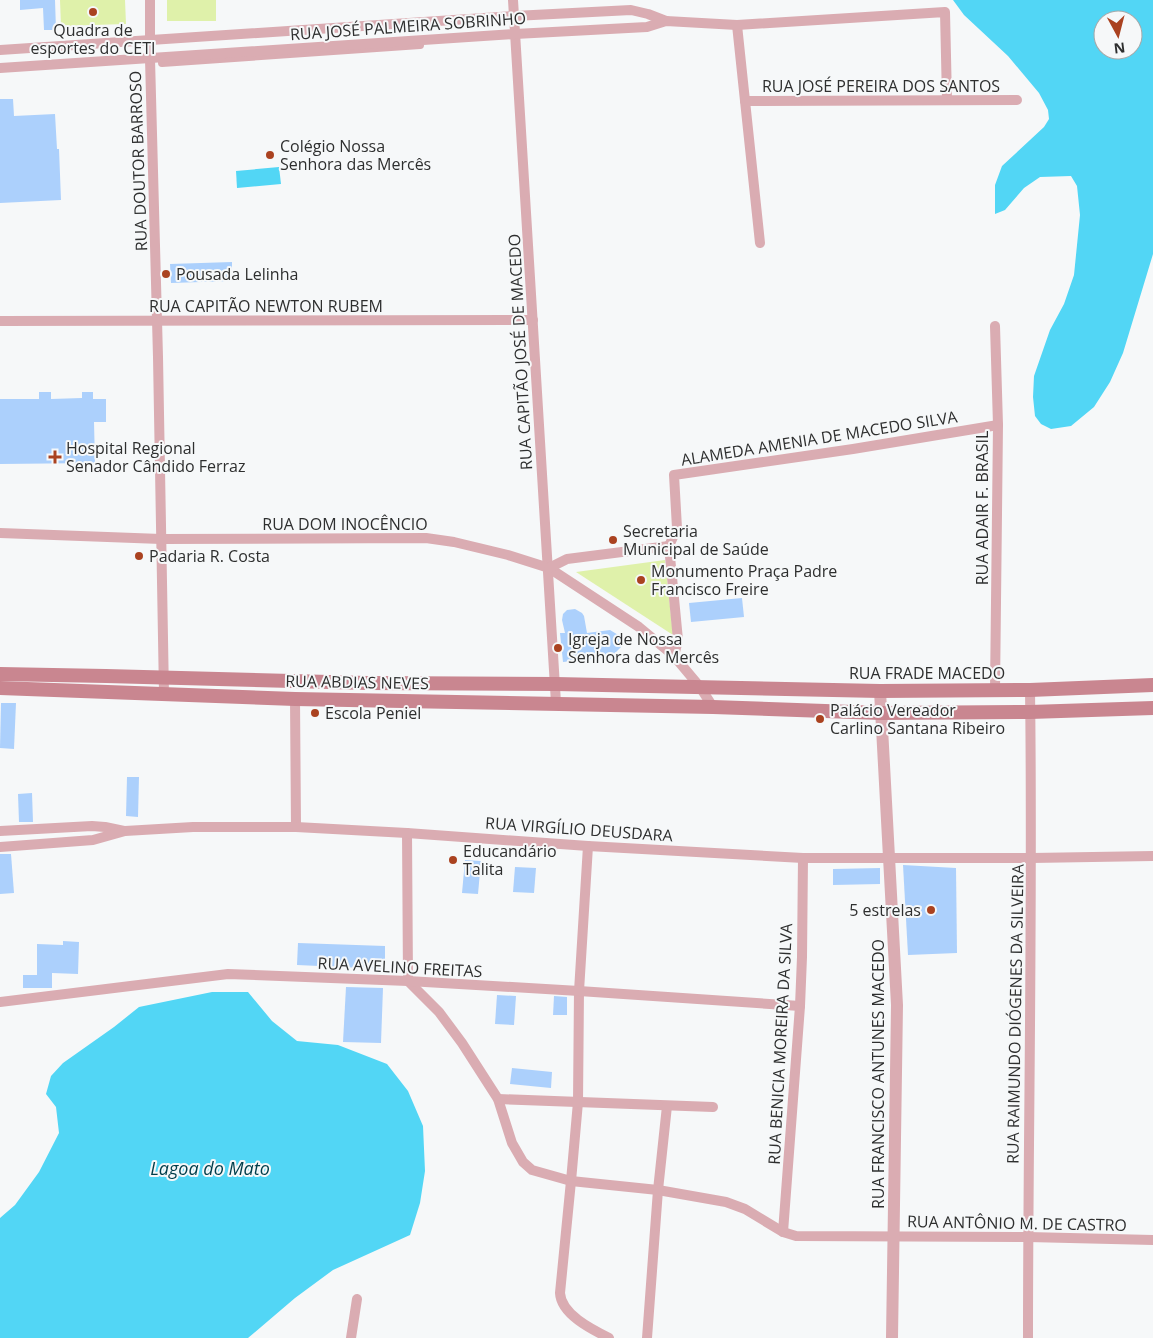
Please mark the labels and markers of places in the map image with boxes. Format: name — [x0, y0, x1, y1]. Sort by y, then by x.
marker: Quadra de esportes do CETI — [87, 6, 99, 18]
place label: Quadra de esportes do CETI — [31, 19, 155, 59]
place label: Colégio Nossa Senhora das Mercês — [280, 135, 431, 175]
marker: Colégio Nossa Senhora das Mercês — [264, 149, 276, 161]
place label: Pousada Lelinha — [176, 263, 298, 285]
marker: Pousada Lelinha — [160, 268, 172, 280]
place label: Hospital Regional Senador Cândido Ferraz — [66, 437, 245, 477]
marker: Hospital Regional Senador Cândido Ferraz — [48, 450, 62, 464]
place label: Secretaria Municipal de Saúde — [623, 520, 769, 560]
marker: Secretaria Municipal de Saúde — [607, 534, 619, 546]
place label: Padaria R. Costa — [149, 545, 270, 567]
marker: Padaria R. Costa — [133, 550, 145, 562]
place label: Monumento Praça Padre Francisco Freire — [651, 560, 837, 600]
marker: Monumento Praça Padre Francisco Freire — [635, 574, 647, 586]
place label: Igreja de Nossa Senhora das Mercês — [568, 628, 719, 668]
marker: Igreja de Nossa Senhora das Mercês — [552, 642, 564, 654]
place label: Palácio Vereador Carlino Santana Ribeiro — [830, 699, 1005, 739]
place label: Escola Peniel — [325, 702, 421, 724]
marker: Escola Peniel — [309, 707, 321, 719]
marker: Palácio Vereador Carlino Santana Ribeiro — [814, 713, 826, 725]
place label: Educandário Talita — [463, 840, 557, 880]
marker: Educandário Talita — [447, 854, 459, 866]
place label: 5 estrelas — [849, 899, 921, 921]
marker: 5 estrelas — [925, 904, 937, 916]

